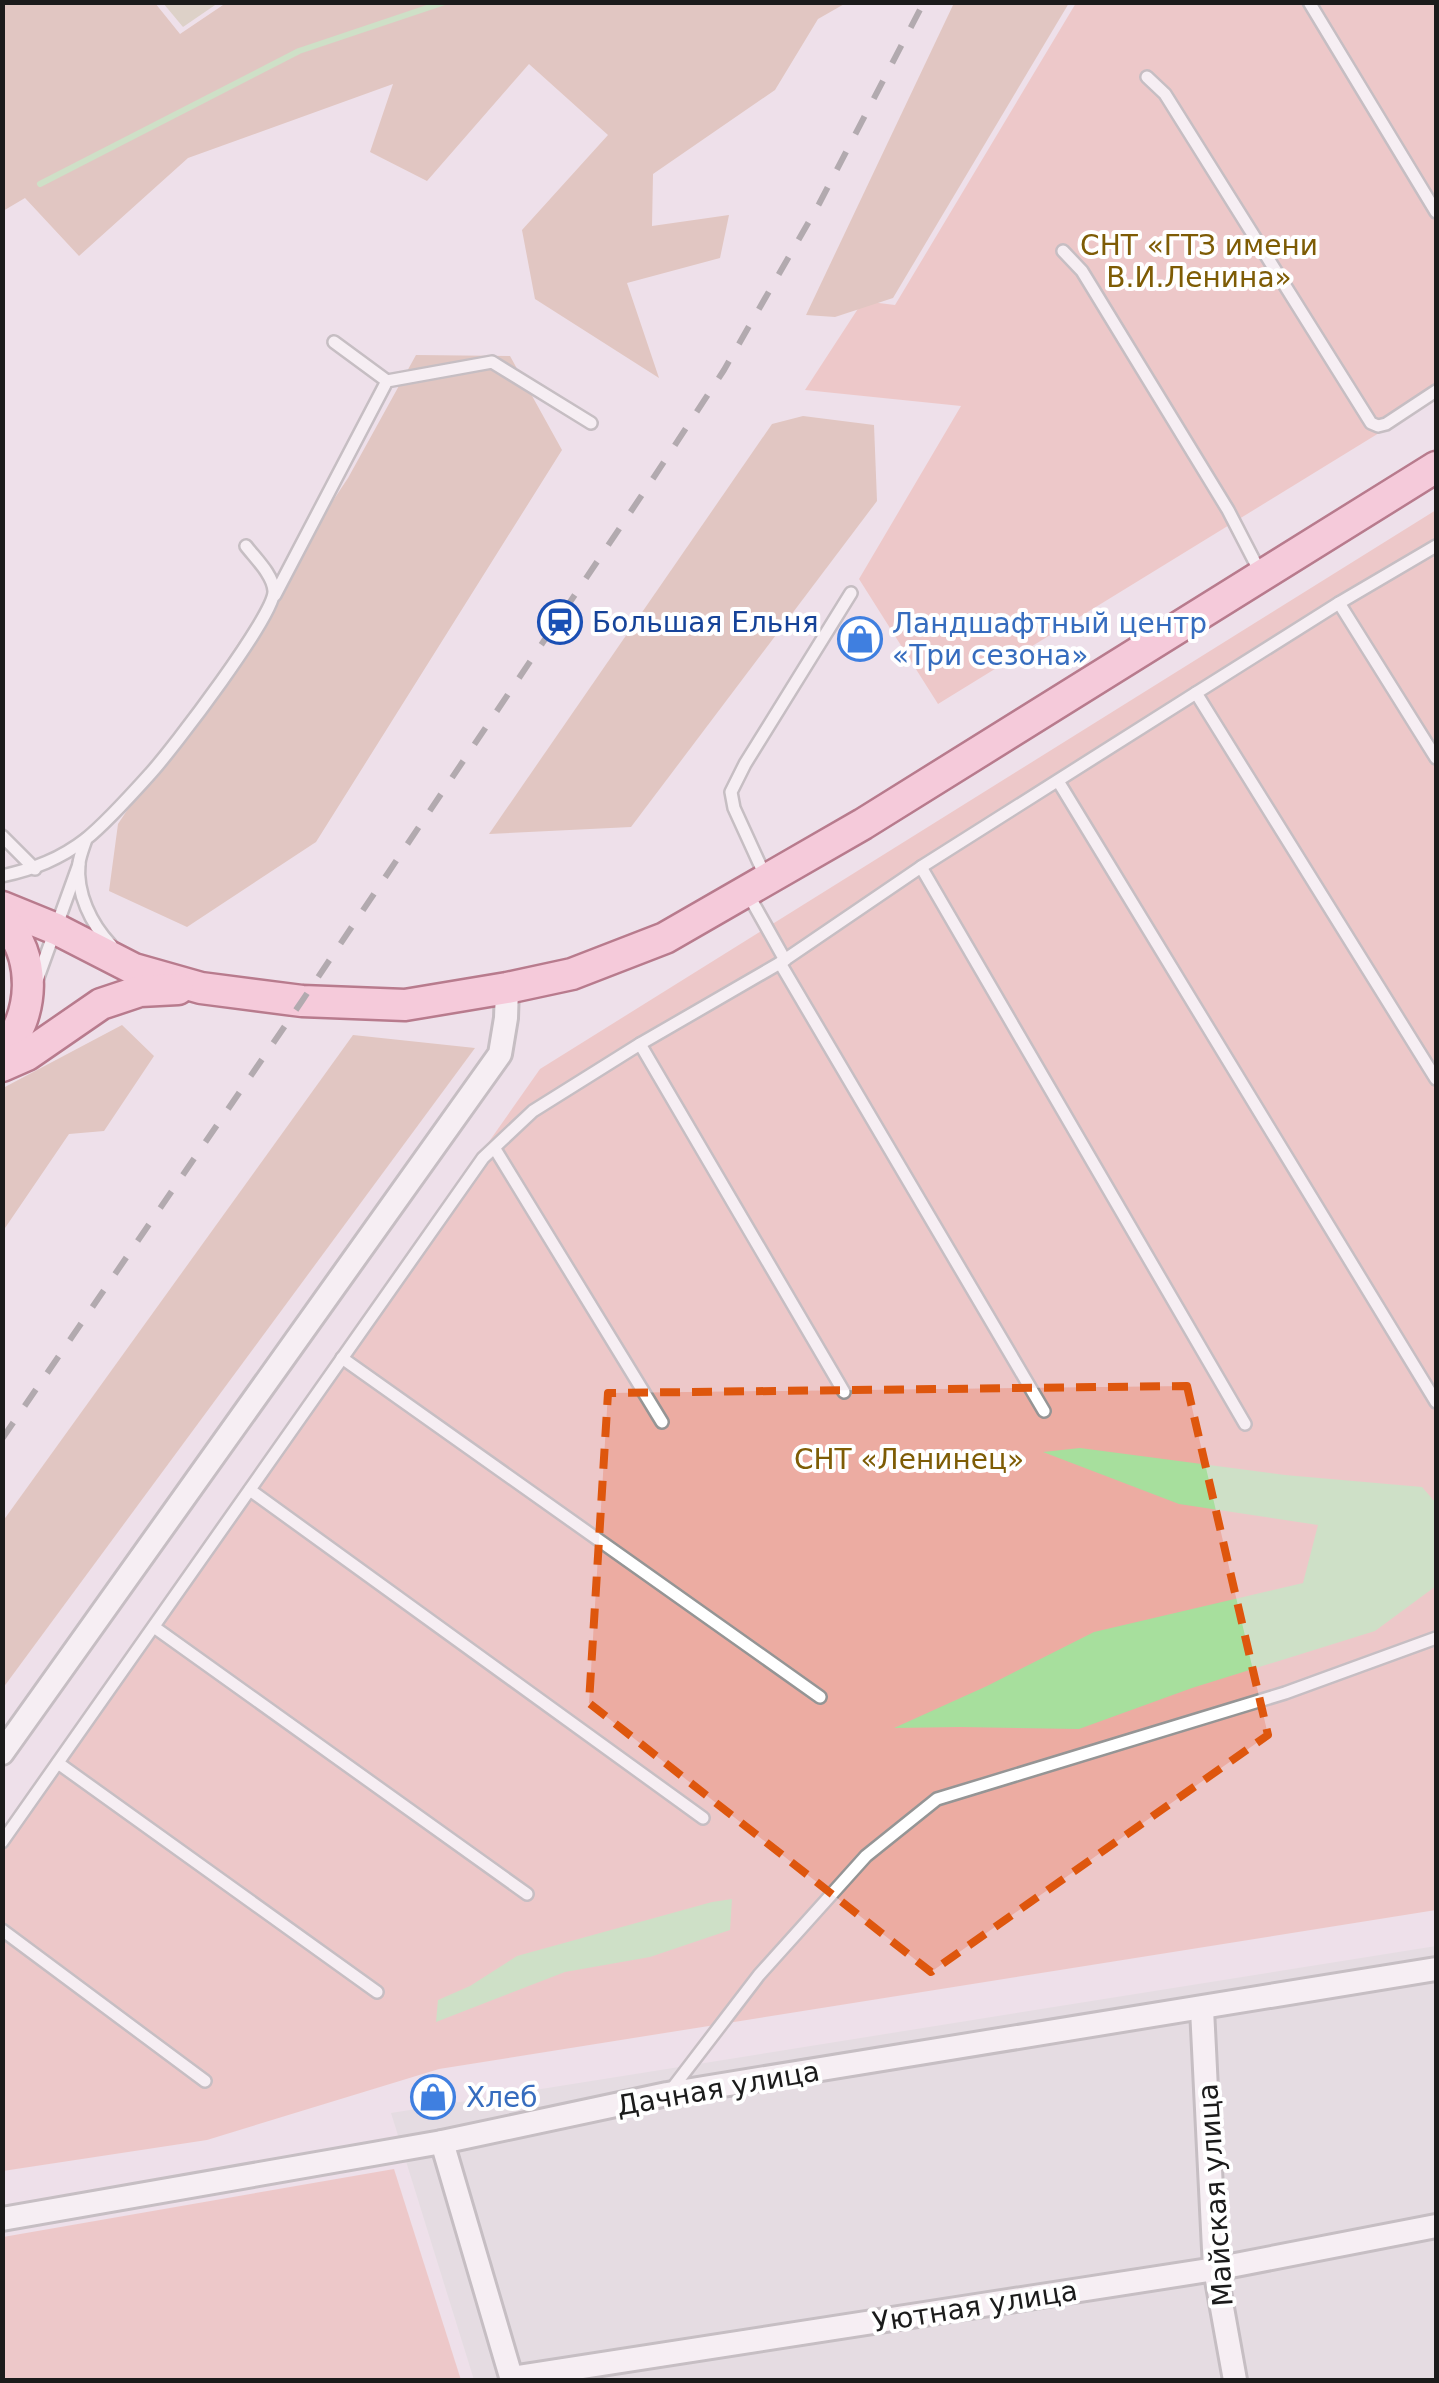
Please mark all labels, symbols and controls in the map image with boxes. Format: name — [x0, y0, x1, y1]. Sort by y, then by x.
park label: СНТ «ГТЗ имени В.И.Ленина» — [1080, 229, 1318, 294]
station icon: Большая Ельня — [537, 599, 583, 645]
place label: Большая Ельня — [592, 606, 819, 639]
place label: Ландшафтный центр «Три сезона» — [892, 607, 1207, 672]
shop icon: Ландшафтный центр «Три сезона» — [837, 616, 883, 662]
park label: СНТ «Ленинец» — [794, 1443, 1024, 1476]
street label: Дачная улица — [614, 2054, 822, 2123]
shop icon: Хлеб — [410, 2074, 456, 2120]
place label: Хлеб — [466, 2081, 538, 2114]
street label: Майская улица — [1191, 2082, 1240, 2308]
street label: Уютная улица — [870, 2274, 1080, 2339]

